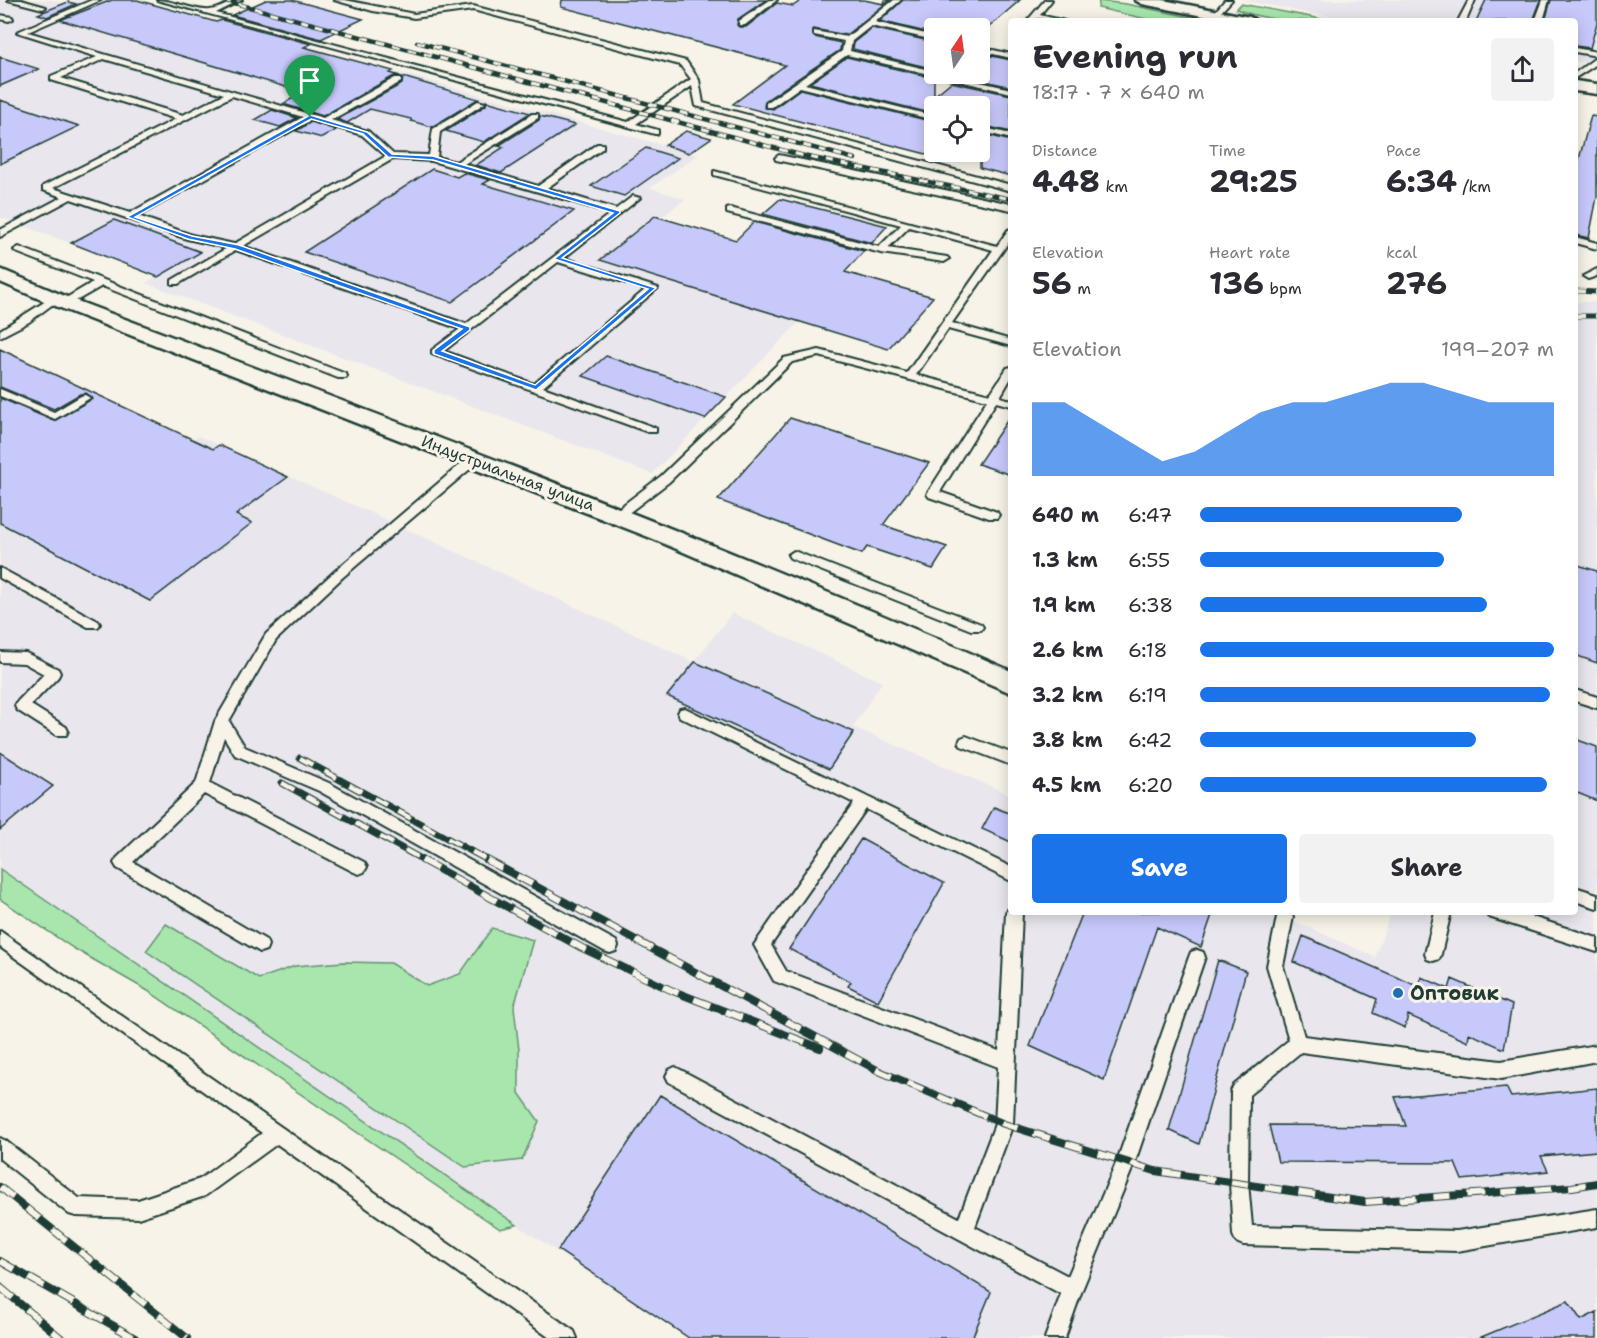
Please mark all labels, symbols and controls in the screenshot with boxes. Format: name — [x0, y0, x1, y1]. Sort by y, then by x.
north arrow — [924, 18, 990, 84]
map controls — [924, 18, 990, 162]
text: Evening run — [1032, 34, 1238, 79]
button: share — [1491, 38, 1554, 101]
pin — [284, 55, 335, 117]
icon: arrive — [293, 64, 326, 97]
text: 18:17 · 7 × 640 m — [1032, 79, 1205, 105]
button: locate — [924, 96, 990, 162]
text: Distance — [1032, 140, 1098, 161]
text: Time — [1209, 140, 1246, 161]
text: Pace — [1386, 140, 1421, 161]
text: 4.48 — [1032, 161, 1100, 202]
text: 29:25 — [1209, 161, 1298, 202]
text: 6:34 — [1386, 161, 1457, 202]
text: km — [1100, 176, 1128, 197]
text: /km — [1457, 176, 1491, 197]
text: Elevation — [1032, 242, 1104, 263]
text: Heart rate — [1209, 242, 1291, 263]
text: kcal — [1386, 242, 1417, 263]
text: 56 — [1032, 263, 1072, 304]
text: 136 — [1209, 263, 1264, 304]
text: 276 — [1386, 263, 1447, 304]
text: m — [1072, 278, 1091, 299]
text: bpm — [1264, 278, 1302, 299]
text: Elevation — [1032, 336, 1122, 362]
text: 199–207 m — [1441, 336, 1554, 362]
street label: Индустриальная улица — [419, 430, 597, 516]
text: 640 m — [1032, 502, 1099, 528]
text: 6:47 — [1128, 502, 1172, 528]
text: 1.3 km — [1032, 547, 1098, 573]
text: 6:55 — [1128, 547, 1170, 573]
text: 1.9 km — [1032, 592, 1095, 618]
text: 6:38 — [1128, 592, 1173, 618]
text: 2.6 km — [1032, 637, 1103, 663]
text: 6:18 — [1128, 637, 1167, 663]
text: 3.2 km — [1032, 682, 1103, 708]
text: 6:19 — [1128, 682, 1167, 708]
text: 3.8 km — [1032, 727, 1103, 753]
text: 6:42 — [1128, 727, 1172, 753]
text: 4.5 km — [1032, 772, 1101, 798]
text: 6:20 — [1128, 772, 1173, 798]
button: Save — [1032, 834, 1287, 903]
button: Share — [1299, 834, 1554, 903]
place label: Оптовик — [1410, 980, 1499, 1006]
marker: Оптовик — [1391, 986, 1405, 1000]

